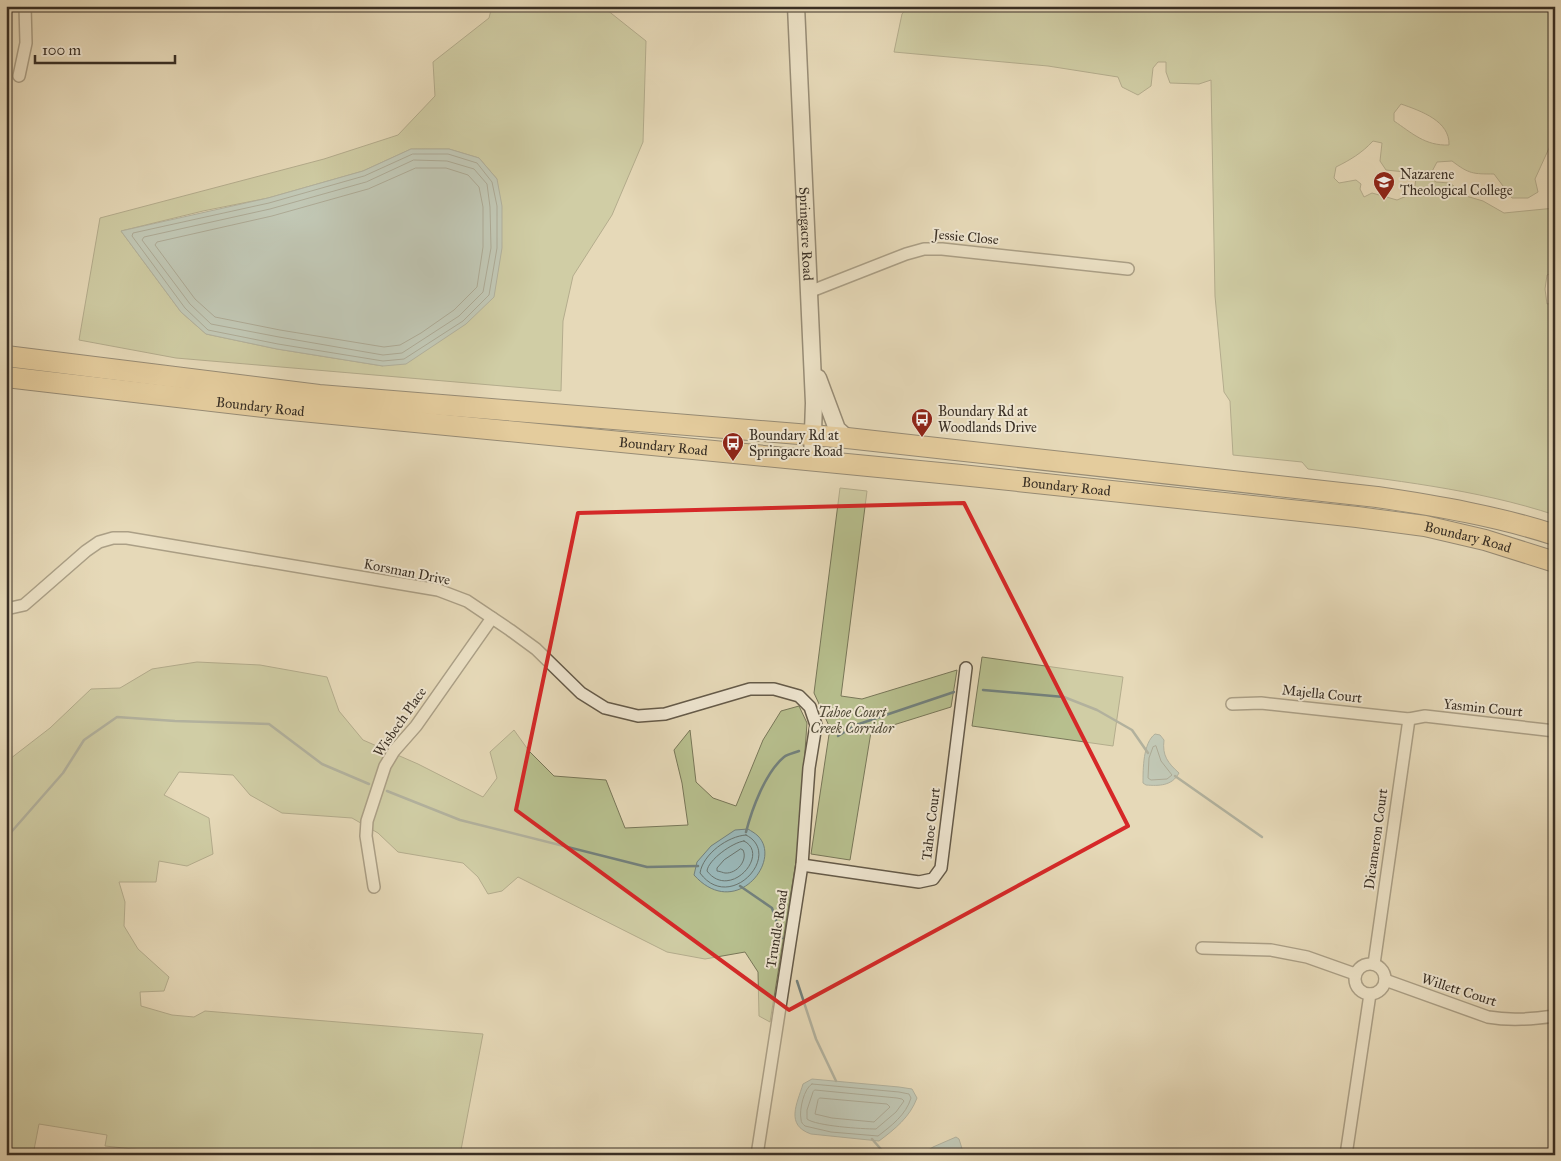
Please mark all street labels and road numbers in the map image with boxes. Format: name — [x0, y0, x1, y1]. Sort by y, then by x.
street label: Springacre Road — [796, 186, 817, 281]
street label: Jessie Close — [931, 226, 999, 249]
street label: Boundary Road — [215, 393, 305, 420]
street label: Boundary Road — [618, 433, 709, 459]
street label: Boundary Road — [1021, 473, 1112, 499]
street label: Boundary Road — [1423, 518, 1513, 556]
street label: Korsman Drive — [362, 555, 452, 589]
street label: Majella Court — [1281, 681, 1363, 707]
street label: Wisbech Place — [370, 684, 430, 760]
street label: Yasmin Court — [1443, 695, 1524, 721]
street label: Tahoe Court — [918, 787, 944, 861]
street label: Dicameron Court — [1361, 788, 1391, 890]
street label: Trundle Road — [762, 889, 792, 969]
street label: Willett Court — [1419, 970, 1499, 1010]

